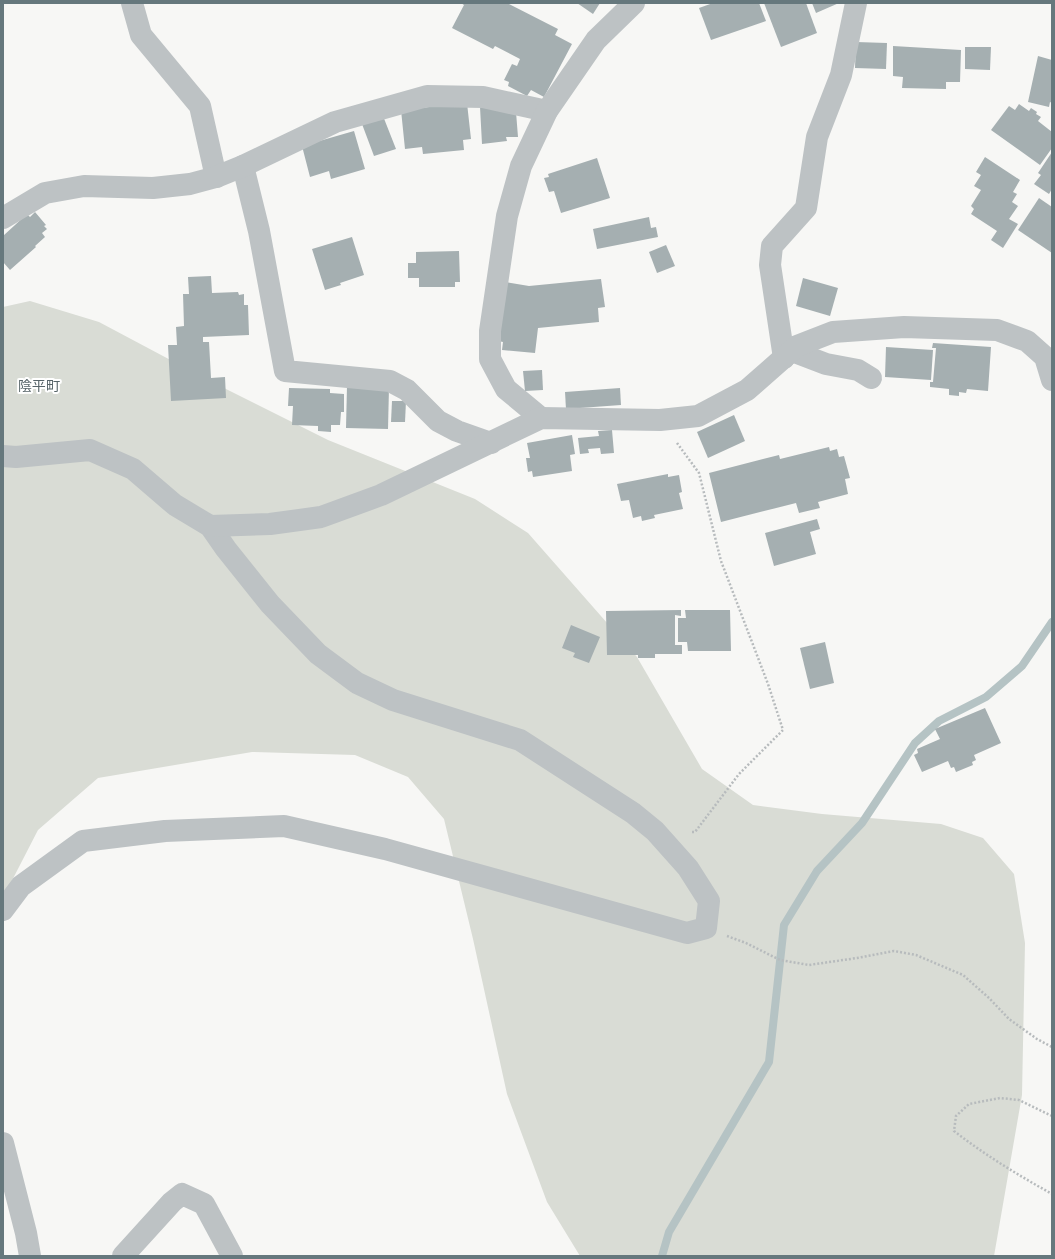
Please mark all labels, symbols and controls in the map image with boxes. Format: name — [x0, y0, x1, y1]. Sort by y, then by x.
district label: 陰平町 — [18, 377, 60, 394]

